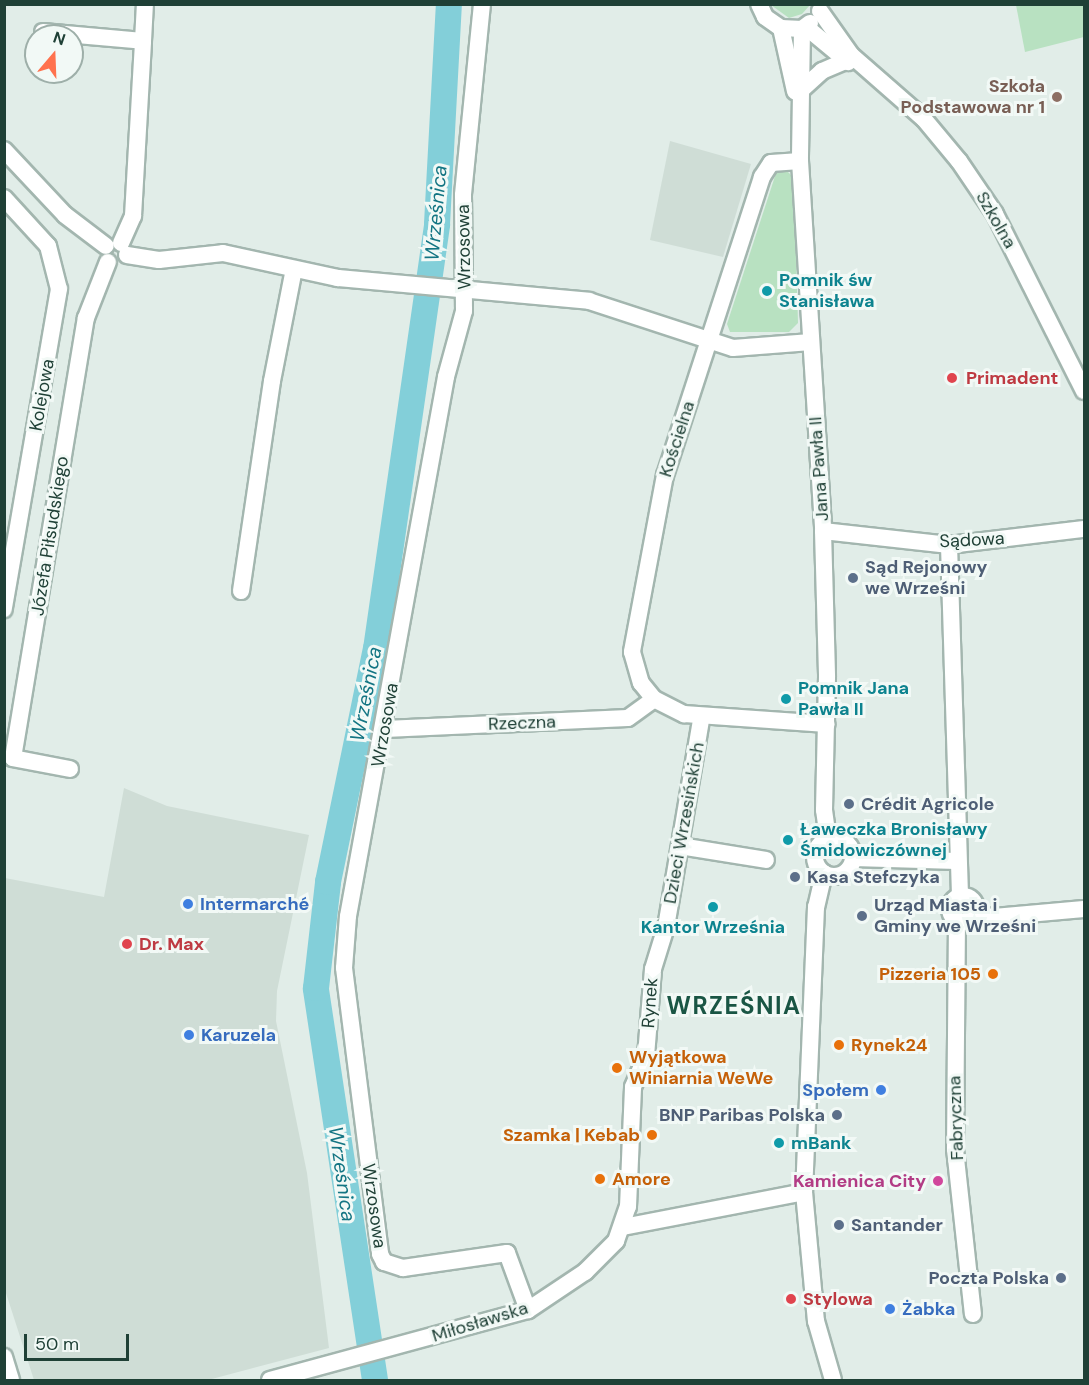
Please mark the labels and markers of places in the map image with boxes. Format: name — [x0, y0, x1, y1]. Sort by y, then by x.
place label: Szkoła Podstawowa nr 1 — [901, 76, 1045, 118]
marker: Szkoła Podstawowa nr 1 — [1050, 90, 1064, 104]
place label: Pomnik św Stanisława — [779, 270, 874, 312]
marker: Pomnik św Stanisława — [760, 284, 774, 298]
place label: Primadent — [966, 367, 1058, 389]
marker: Primadent — [943, 369, 961, 387]
place label: Sąd Rejonowy we Wrześni — [865, 557, 987, 600]
marker: Sąd Rejonowy we Wrześni — [846, 571, 860, 585]
place label: Pomnik Jana Pawła II — [798, 678, 909, 720]
marker: Pomnik Jana Pawła II — [779, 692, 793, 706]
place label: Crédit Agricole — [861, 793, 994, 815]
marker: Crédit Agricole — [842, 797, 856, 811]
place label: Ławeczka Bronisławy Śmidowiczównej — [800, 819, 988, 862]
marker: Ławeczka Bronisławy Śmidowiczównej — [781, 833, 795, 847]
place label: Kasa Stefczyka — [807, 866, 940, 888]
marker: Kasa Stefczyka — [788, 870, 802, 884]
place label: Intermarché — [200, 893, 309, 915]
place label: Urząd Miasta i Gminy we Wrześni — [874, 895, 1036, 938]
marker: Intermarché — [181, 897, 195, 911]
marker: Kantor Września — [706, 900, 720, 914]
marker: Urząd Miasta i Gminy we Wrześni — [855, 909, 869, 923]
place label: Kantor Września — [641, 916, 785, 938]
place label: Dr. Max — [139, 933, 204, 955]
marker: Dr. Max — [120, 937, 134, 951]
place label: Pizzeria 105 — [879, 963, 981, 985]
marker: Pizzeria 105 — [986, 967, 1000, 981]
place label: Karuzela — [201, 1024, 276, 1046]
marker: Karuzela — [182, 1028, 196, 1042]
place label: Rynek24 — [851, 1034, 928, 1056]
marker: Rynek24 — [832, 1038, 846, 1052]
place label: Wyjątkowa Winiarnia WeWe — [629, 1047, 773, 1090]
marker: Wyjątkowa Winiarnia WeWe — [610, 1061, 624, 1075]
place label: Społem — [802, 1079, 869, 1101]
marker: Społem — [874, 1083, 888, 1097]
place label: BNP Paribas Polska — [659, 1104, 825, 1126]
marker: BNP Paribas Polska — [830, 1108, 844, 1122]
place label: Szamka | Kebab — [503, 1124, 640, 1146]
marker: Szamka | Kebab — [645, 1128, 659, 1142]
place label: mBank — [791, 1132, 851, 1154]
marker: mBank — [772, 1136, 786, 1150]
place label: Amore — [612, 1168, 671, 1190]
place label: Kamienica City — [793, 1170, 926, 1192]
marker: Amore — [593, 1172, 607, 1186]
marker: Kamienica City — [931, 1174, 945, 1188]
place label: Santander — [851, 1214, 943, 1236]
marker: Santander — [832, 1218, 846, 1232]
place label: Poczta Polska — [929, 1267, 1049, 1289]
marker: Poczta Polska — [1054, 1271, 1068, 1285]
place label: Stylowa — [803, 1288, 873, 1310]
marker: Stylowa — [784, 1292, 798, 1306]
place label: Żabka — [902, 1298, 955, 1320]
marker: Żabka — [883, 1302, 897, 1316]

